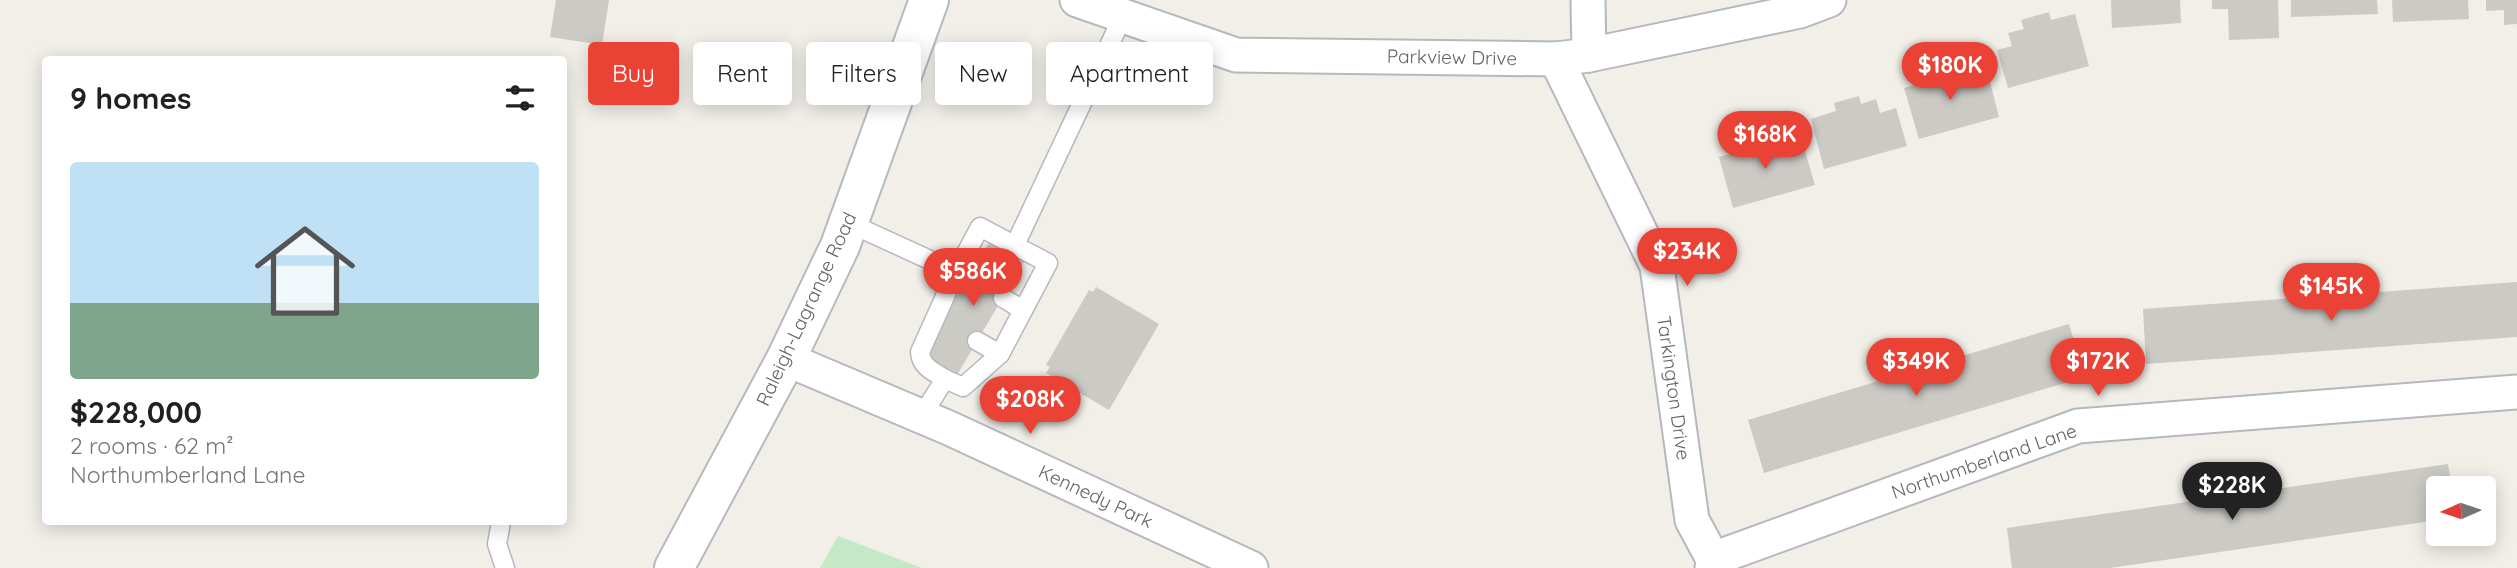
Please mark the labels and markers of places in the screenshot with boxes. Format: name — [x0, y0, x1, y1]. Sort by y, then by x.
pin: $180K — [1901, 42, 1999, 102]
pin: $168K — [1716, 111, 1814, 171]
pin: $234K — [1638, 229, 1736, 288]
pin: $586K — [924, 248, 1022, 308]
pin: $145K — [2282, 264, 2380, 323]
pin: $349K — [1867, 338, 1965, 398]
pin: $172K — [2049, 338, 2147, 398]
pin: $208K — [981, 376, 1079, 436]
pin: $228K — [2183, 462, 2281, 522]

